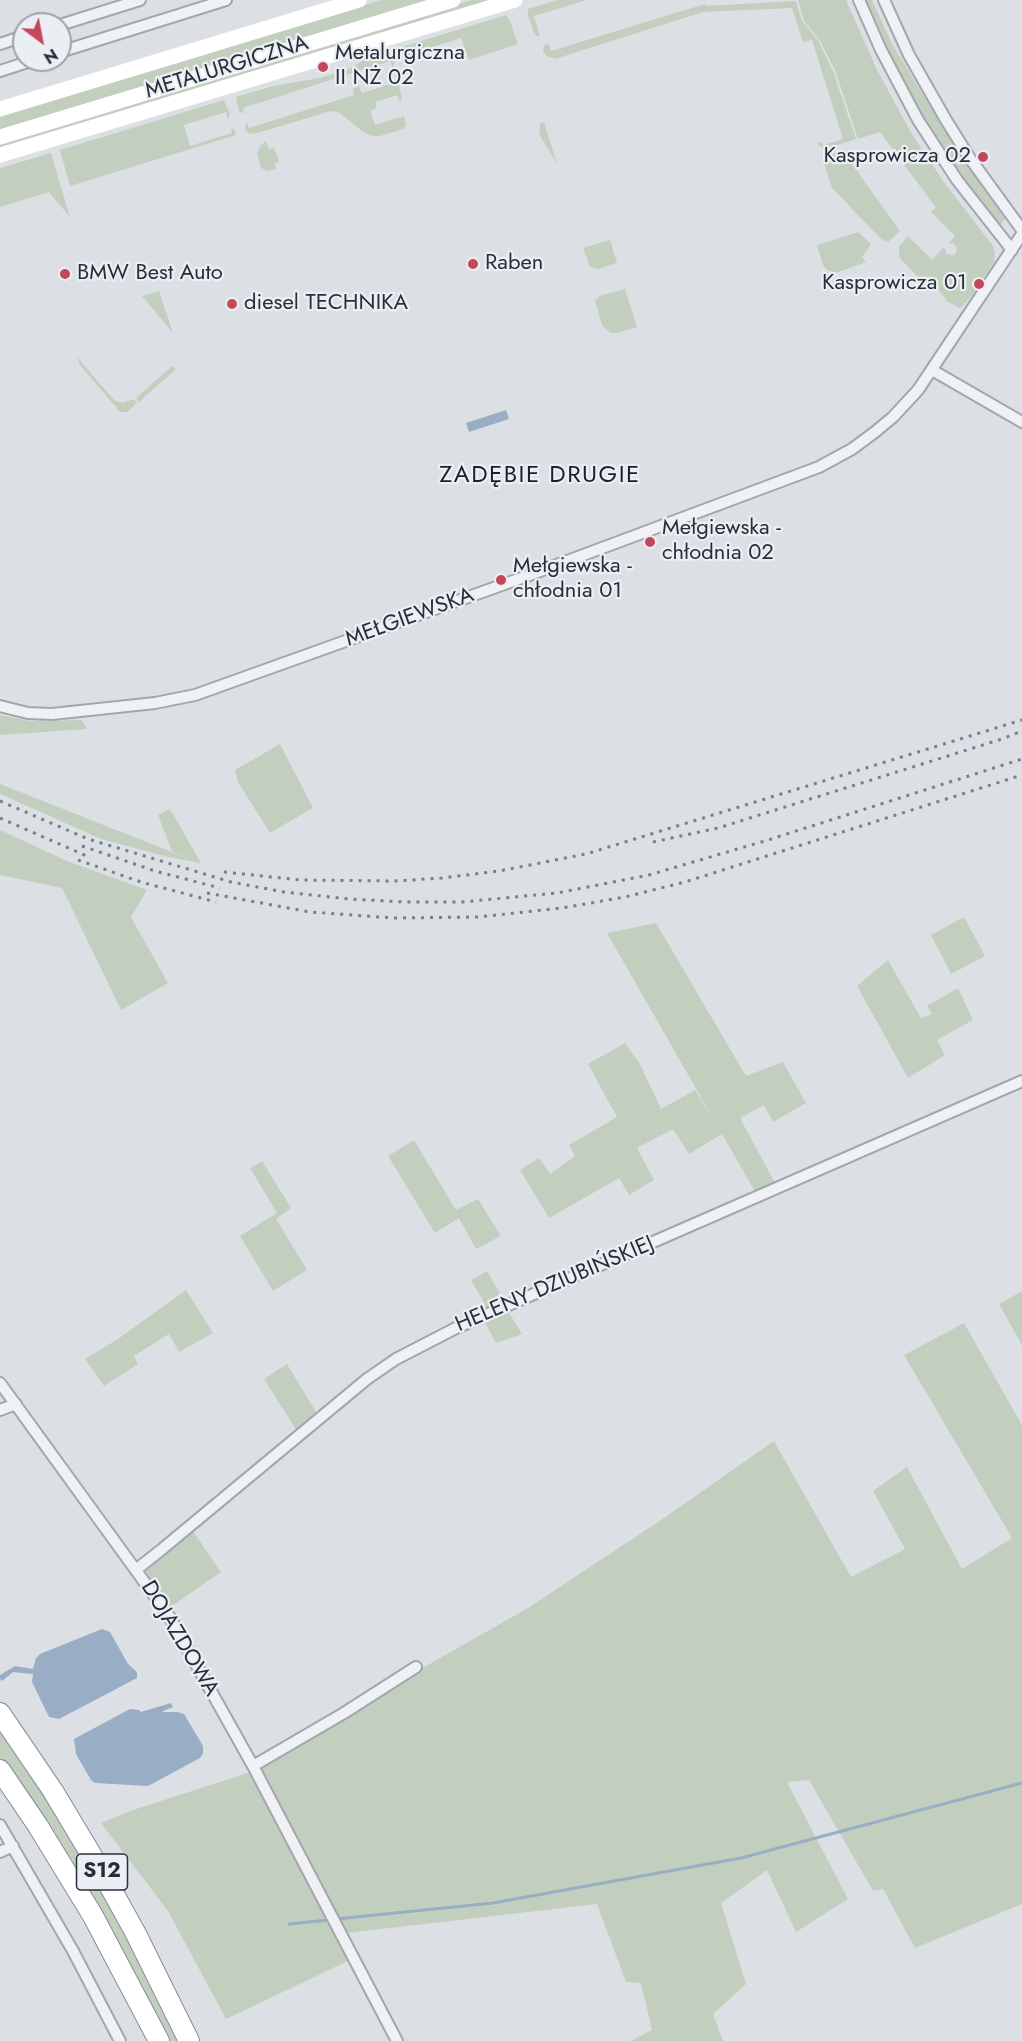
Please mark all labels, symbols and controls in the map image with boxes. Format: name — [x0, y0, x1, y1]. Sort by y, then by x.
north arrow — [12, 12, 72, 72]
street label: METALURGICZNA — [142, 31, 312, 105]
place label: Metalurgiczna II NŻ 02 — [335, 41, 465, 92]
text: N — [39, 43, 62, 69]
marker: Metalurgiczna II NŻ 02 — [316, 60, 330, 74]
place label: Kasprowicza 02 — [823, 144, 971, 170]
marker: Kasprowicza 02 — [976, 150, 990, 164]
place label: Raben — [485, 251, 543, 277]
marker: Raben — [466, 257, 480, 271]
place label: BMW Best Auto — [77, 261, 223, 287]
marker: BMW Best Auto — [58, 267, 72, 281]
place label: Kasprowicza 01 — [822, 271, 967, 297]
marker: Kasprowicza 01 — [972, 277, 986, 291]
place label: diesel TECHNIKA — [244, 291, 408, 317]
marker: diesel TECHNIKA — [225, 297, 239, 311]
district label: ZADĘBIE DRUGIE — [439, 462, 641, 490]
place label: Mełgiewska - chłodnia 02 — [662, 516, 781, 568]
marker: Mełgiewska - chłodnia 02 — [643, 535, 657, 549]
place label: Mełgiewska - chłodnia 01 — [513, 554, 632, 606]
marker: Mełgiewska - chłodnia 01 — [494, 573, 508, 587]
street label: MEŁGIEWSKA — [342, 583, 478, 653]
street label: HELENY DZIUBIŃSKIEJ — [452, 1231, 658, 1339]
street label: DOJAZDOWA — [134, 1577, 224, 1701]
road number: S12 — [76, 1854, 128, 1890]

